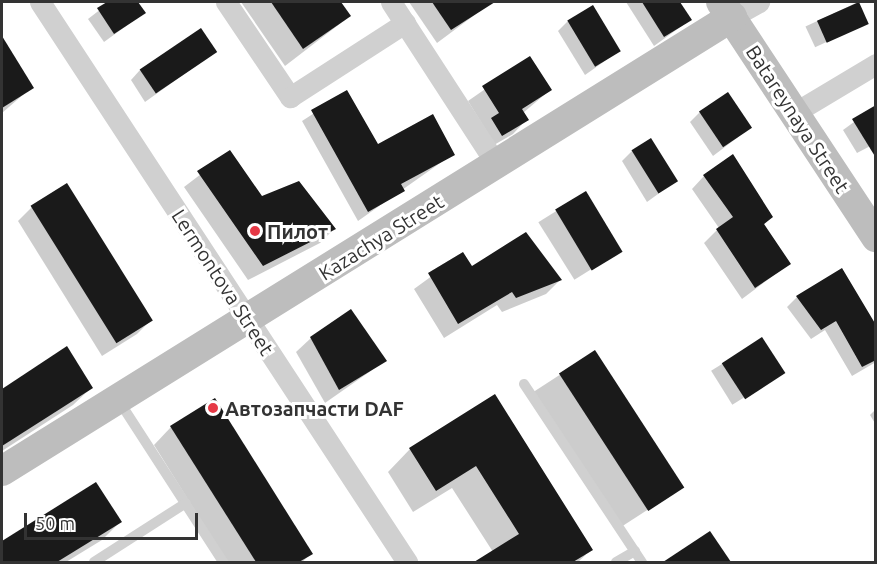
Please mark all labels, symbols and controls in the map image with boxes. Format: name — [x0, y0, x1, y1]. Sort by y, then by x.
street label: Batareynaya Street — [741, 41, 855, 197]
street label: Kazachya Street — [314, 189, 448, 285]
street label: Lermontova Street — [167, 205, 279, 359]
place label: Пилот — [267, 219, 328, 243]
marker: Пилот — [248, 224, 262, 238]
place label: Автозапчасти DAF — [225, 396, 404, 420]
marker: Автозапчасти DAF — [206, 401, 220, 415]
scale bar — [27, 501, 201, 539]
text: 50 m — [35, 513, 75, 533]

